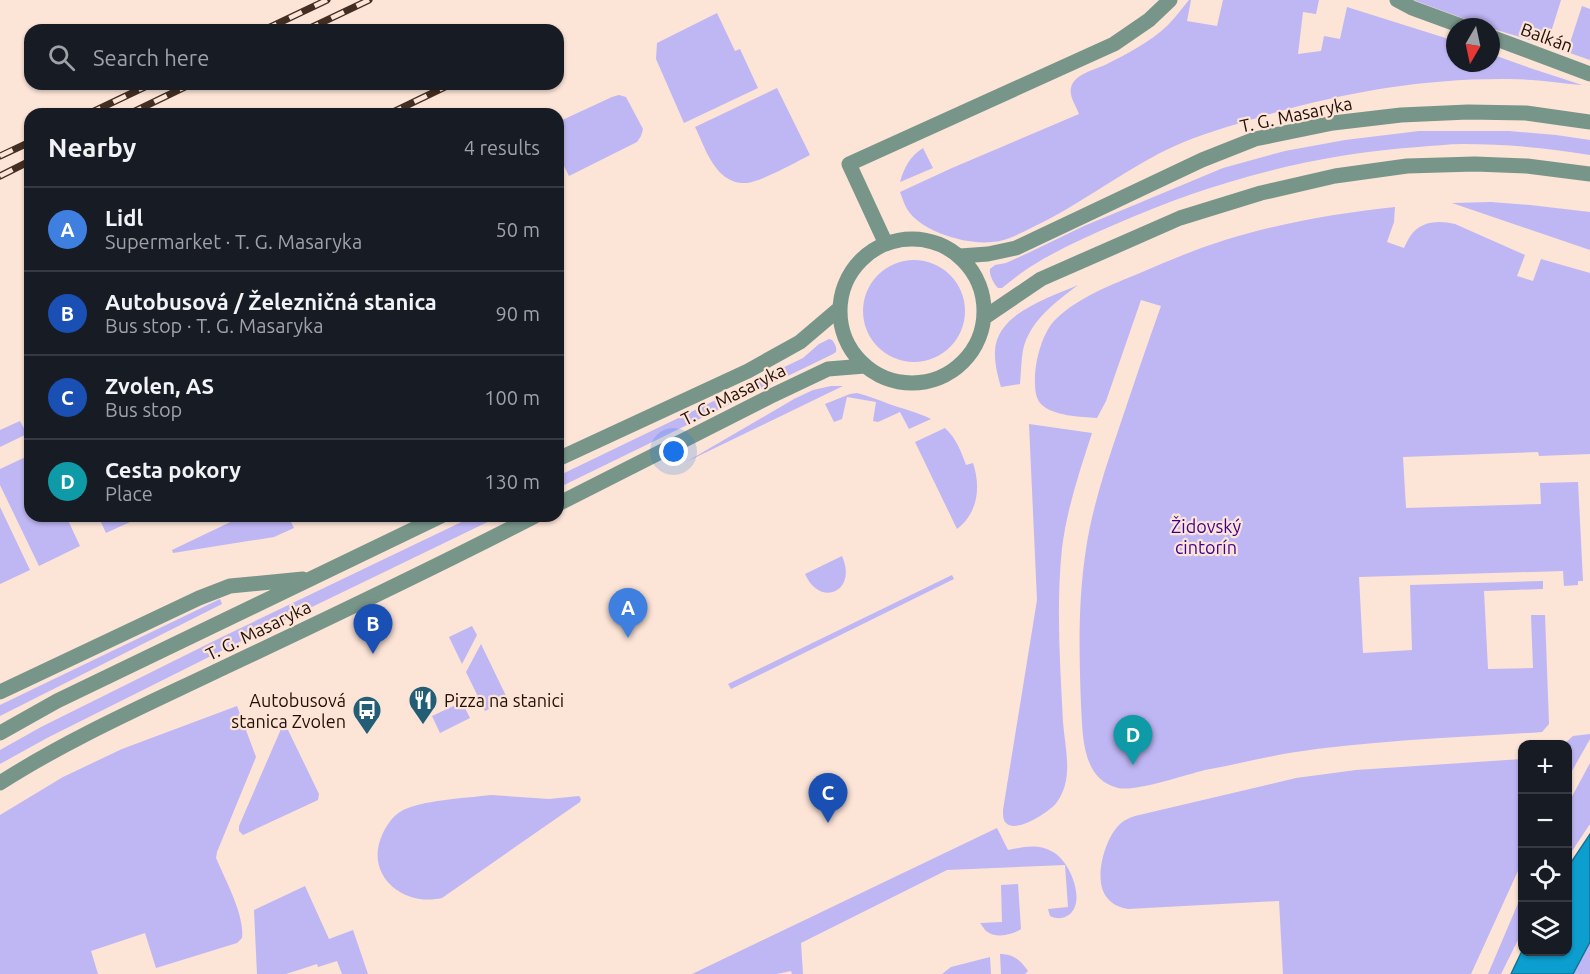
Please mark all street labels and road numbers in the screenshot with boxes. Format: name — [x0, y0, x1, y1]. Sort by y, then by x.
street label: Balkán — [1518, 18, 1576, 56]
street label: T. G. Masaryka — [1238, 92, 1354, 136]
street label: T. G. Masaryka — [678, 359, 788, 429]
street label: T. G. Masaryka — [202, 596, 314, 664]

